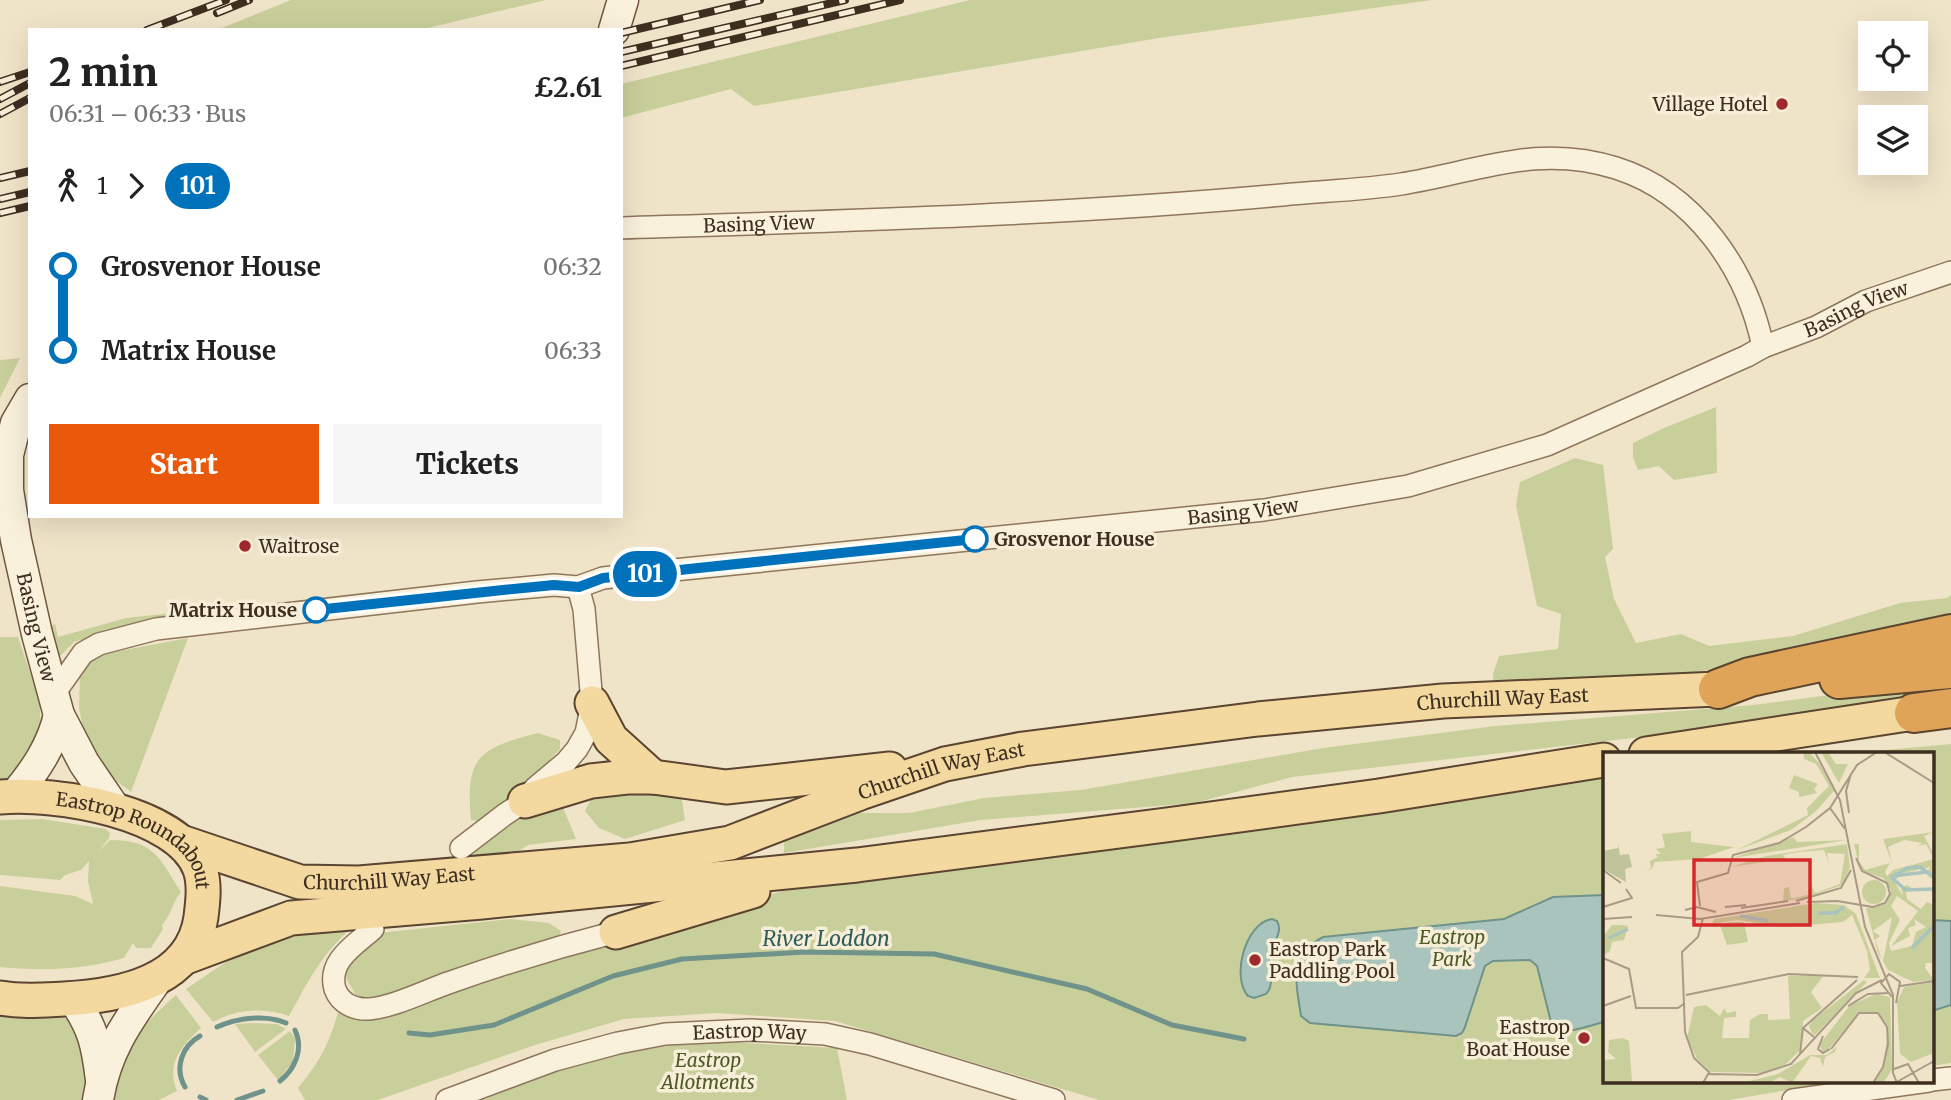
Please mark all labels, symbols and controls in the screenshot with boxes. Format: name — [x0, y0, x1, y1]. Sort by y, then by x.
map controls — [1858, 21, 1928, 175]
button: locate — [1858, 21, 1928, 91]
text: 2 min — [49, 49, 158, 96]
text: £2.61 — [534, 71, 602, 104]
place label: Village Hotel — [1652, 92, 1768, 116]
marker: Village Hotel — [1774, 96, 1790, 112]
text: 06:31 – 06:33 · Bus — [49, 99, 246, 128]
button: layers — [1858, 105, 1928, 175]
icon: walk — [49, 167, 87, 205]
icon: forward — [117, 167, 155, 205]
text: 101 — [179, 170, 216, 201]
text: 1 — [97, 171, 107, 200]
street label: Basing View — [703, 210, 816, 237]
text: Grosvenor House — [101, 250, 321, 283]
text: 06:32 — [543, 252, 602, 281]
street label: Basing View — [1801, 275, 1912, 342]
text: Matrix House — [101, 334, 276, 367]
text: 06:33 — [544, 336, 602, 365]
button: Start — [49, 424, 319, 504]
button: Tickets — [333, 424, 602, 504]
street label: Basing View — [1186, 492, 1301, 530]
marker: Grosvenor House — [962, 526, 988, 552]
place label: Grosvenor House — [994, 527, 1155, 551]
place label: Waitrose — [258, 534, 339, 558]
marker: Waitrose — [237, 538, 253, 554]
line badge: 101 — [605, 551, 685, 597]
text: 101 — [627, 558, 663, 589]
street label: Basing View — [12, 570, 62, 686]
marker: Matrix House — [303, 597, 329, 623]
place label: Matrix House — [169, 598, 297, 622]
street label: Churchill Way East — [1416, 683, 1590, 715]
street label: Churchill Way East — [855, 737, 1027, 805]
inset map — [1603, 752, 1934, 1082]
street label: Eastrop Roundabout — [54, 787, 215, 891]
street label: Churchill Way East — [303, 861, 477, 895]
water label: River Loddon — [762, 925, 890, 952]
park label: Eastrop Park — [1419, 925, 1485, 971]
place label: Eastrop Park Paddling Pool — [1269, 937, 1395, 983]
marker: Eastrop Park Paddling Pool — [1247, 952, 1263, 968]
place label: Eastrop Boat House — [1466, 1015, 1570, 1061]
street label: Eastrop Way — [692, 1018, 807, 1045]
marker: Eastrop Boat House — [1576, 1030, 1592, 1046]
park label: Eastrop Allotments — [659, 1048, 755, 1094]

